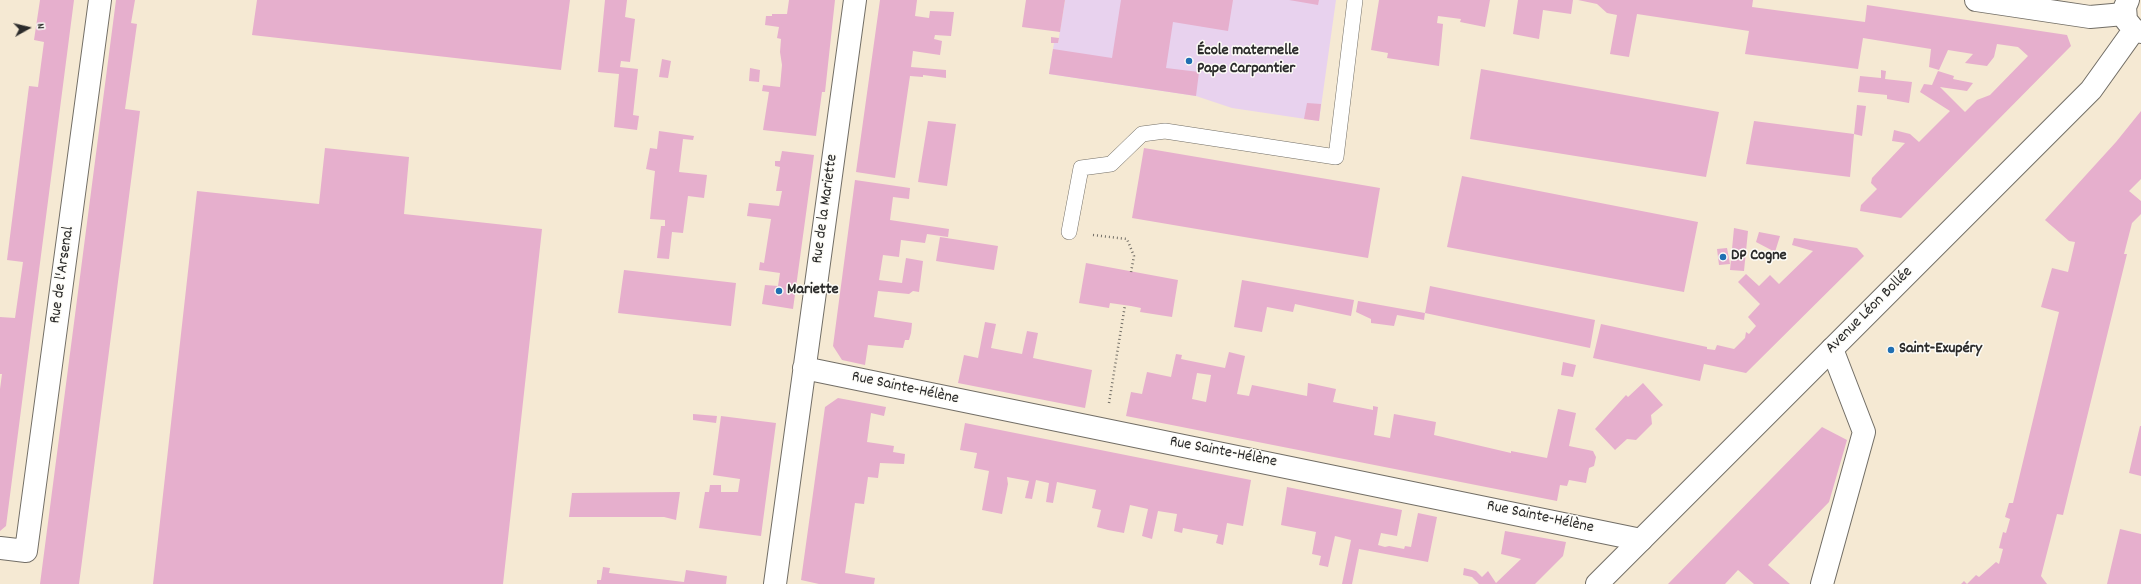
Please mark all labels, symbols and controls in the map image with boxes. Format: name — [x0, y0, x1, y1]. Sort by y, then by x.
north arrow — [8, 8, 48, 48]
text: N — [32, 23, 48, 30]
place label: École maternelle Pape Carpantier — [1197, 42, 1299, 80]
marker: École maternelle Pape Carpantier — [1184, 56, 1194, 66]
street label: Rue de la Mariette — [809, 153, 843, 265]
street label: Rue de l'Arsenal — [47, 225, 79, 325]
place label: DP Cogne — [1731, 247, 1787, 267]
marker: DP Cogne — [1718, 252, 1728, 262]
street label: Avenue Léon Bollée — [1822, 263, 1918, 359]
place label: Mariette — [787, 281, 839, 301]
marker: Mariette — [774, 286, 784, 296]
place label: Saint-Exupéry — [1899, 340, 1982, 360]
marker: Saint-Exupéry — [1886, 345, 1896, 355]
street label: Rue Sainte-Hélène — [850, 368, 960, 410]
street label: Rue Sainte-Hélène — [1168, 433, 1278, 473]
street label: Rue Sainte-Hélène — [1485, 497, 1595, 539]

